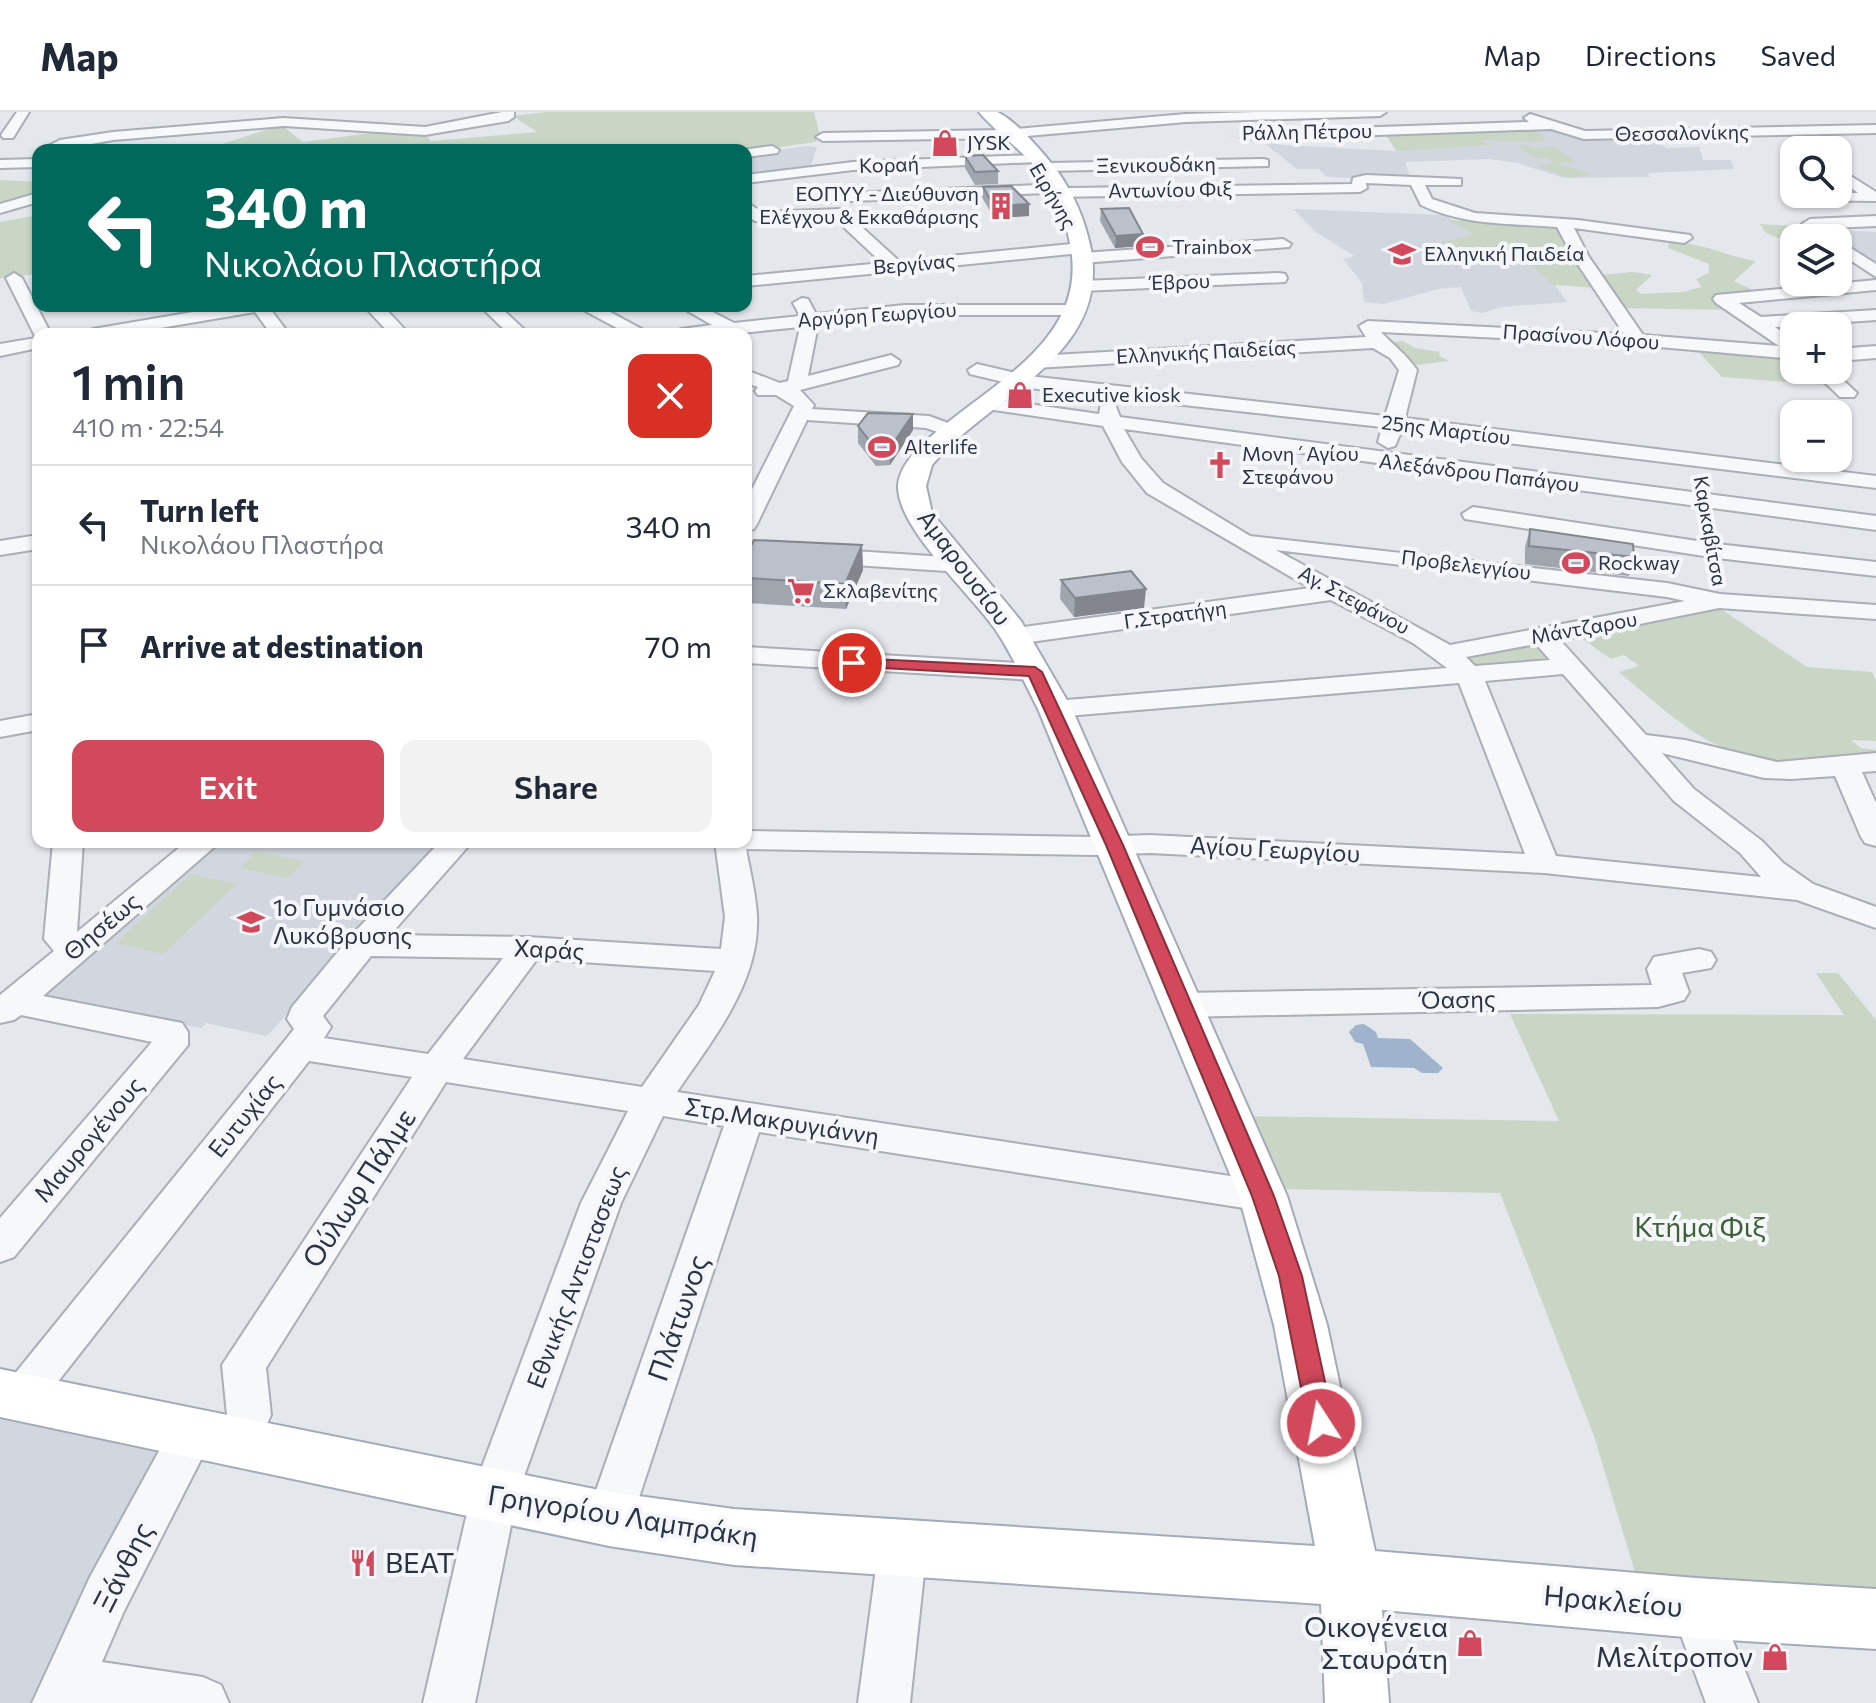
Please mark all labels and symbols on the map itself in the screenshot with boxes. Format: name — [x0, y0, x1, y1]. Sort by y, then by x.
street label: Ράλλη Πέτρου — [1242, 118, 1372, 144]
street label: Θεσσαλονίκης — [1615, 119, 1749, 145]
shop icon: JYSK — [930, 128, 960, 158]
place label: JYSK — [967, 130, 1011, 154]
street label: Κοραή — [859, 151, 919, 177]
street label: Ξενικουδάκη — [1096, 151, 1216, 177]
street label: Ειρήνης — [1025, 158, 1082, 233]
street label: Αντωνίου Φιξ — [1108, 176, 1232, 202]
place label: ΕΟΠΥΥ - Διεύθυνση Ελέγχου & Εκκαθάρισης — [759, 181, 979, 228]
building icon: ΕΟΠΥΥ - Διεύθυνση Ελέγχου & Εκκαθάρισης — [986, 191, 1016, 221]
sports icon: Trainbox — [1135, 232, 1165, 262]
place label: Trainbox — [1172, 234, 1252, 258]
school or university icon: Ελληνική Παιδεία — [1387, 239, 1417, 269]
place label: Ελληνική Παιδεία — [1424, 241, 1584, 265]
street label: Βεργίνας — [872, 247, 956, 279]
street label: Έβρου — [1148, 268, 1210, 294]
street label: Αργύρη Γεωργίου — [797, 296, 957, 332]
street label: Πρασίνου Λόφου — [1502, 319, 1660, 353]
street label: Ελληνικής Παιδείας — [1115, 334, 1296, 368]
shop icon: Executive kiosk — [1005, 380, 1035, 410]
place label: Executive kiosk — [1042, 382, 1181, 406]
street label: 25ης Μαρτίου — [1380, 409, 1512, 449]
sports icon: Alterlife — [867, 432, 897, 462]
place label: Alterlife — [904, 434, 978, 458]
place label: Μονη΄Αγίου Στεφάνου — [1242, 441, 1359, 488]
street label: Αλεξάνδρου Παπάγου — [1378, 448, 1581, 496]
church icon: Μονη΄Αγίου Στεφάνου — [1205, 450, 1235, 480]
street label: Καρκαβίτσα — [1689, 474, 1732, 588]
street label: Αμαρουσίου — [912, 504, 1018, 631]
street label: Προβελεγγίου — [1400, 544, 1532, 584]
sports icon: Rockway — [1561, 548, 1591, 578]
place label: Rockway — [1598, 550, 1680, 574]
street label: Αγ. Στεφάνου — [1295, 560, 1414, 638]
supermarket icon: Σκλαβενίτης — [786, 576, 816, 606]
place label: Σκλαβενίτης — [823, 578, 938, 602]
street label: Γ.Στρατήγη — [1122, 595, 1228, 633]
street label: Μάντζαρου — [1529, 606, 1639, 648]
pin — [818, 629, 886, 697]
street label: Αγίου Γεωργίου — [1189, 830, 1361, 867]
street label: Θησέως — [57, 886, 145, 966]
place label: 1ο Γυμνάσιο Λυκόβρυσης — [273, 892, 412, 949]
school or university icon: 1ο Γυμνάσιο Λυκόβρυσης — [236, 907, 266, 937]
street label: Χαράς — [513, 932, 585, 965]
street label: Όασης — [1418, 983, 1496, 1014]
street label: Ευτυχίας — [201, 1067, 286, 1163]
street label: Μαυρογένους — [27, 1071, 149, 1208]
street label: Στρ.Μακρυγιάννη — [683, 1091, 881, 1150]
street label: Ούλωφ Πάλμε — [294, 1102, 422, 1273]
street label: Εθνικής Αντιστασεως — [520, 1161, 631, 1392]
park label: Κτήμα Φιξ — [1634, 1209, 1766, 1243]
street label: Πλάτωνος — [640, 1250, 715, 1385]
position arrow — [1279, 1381, 1363, 1465]
street label: Γρηγορίου Λαμπράκη — [486, 1477, 761, 1553]
street label: Ξάνθης — [85, 1516, 159, 1617]
place label: ΒΕΑΤ — [385, 1545, 455, 1579]
restaurant icon: ΒΕΑΤ — [348, 1548, 378, 1578]
street label: Ηρακλείου — [1542, 1577, 1684, 1623]
place label: Οικογένεια Σταυράτη — [1304, 1609, 1448, 1675]
shop icon: Οικογένεια Σταυράτη — [1455, 1628, 1485, 1658]
place label: Μελίτροπον — [1596, 1639, 1753, 1673]
shop icon: Μελίτροπον — [1760, 1642, 1790, 1672]

